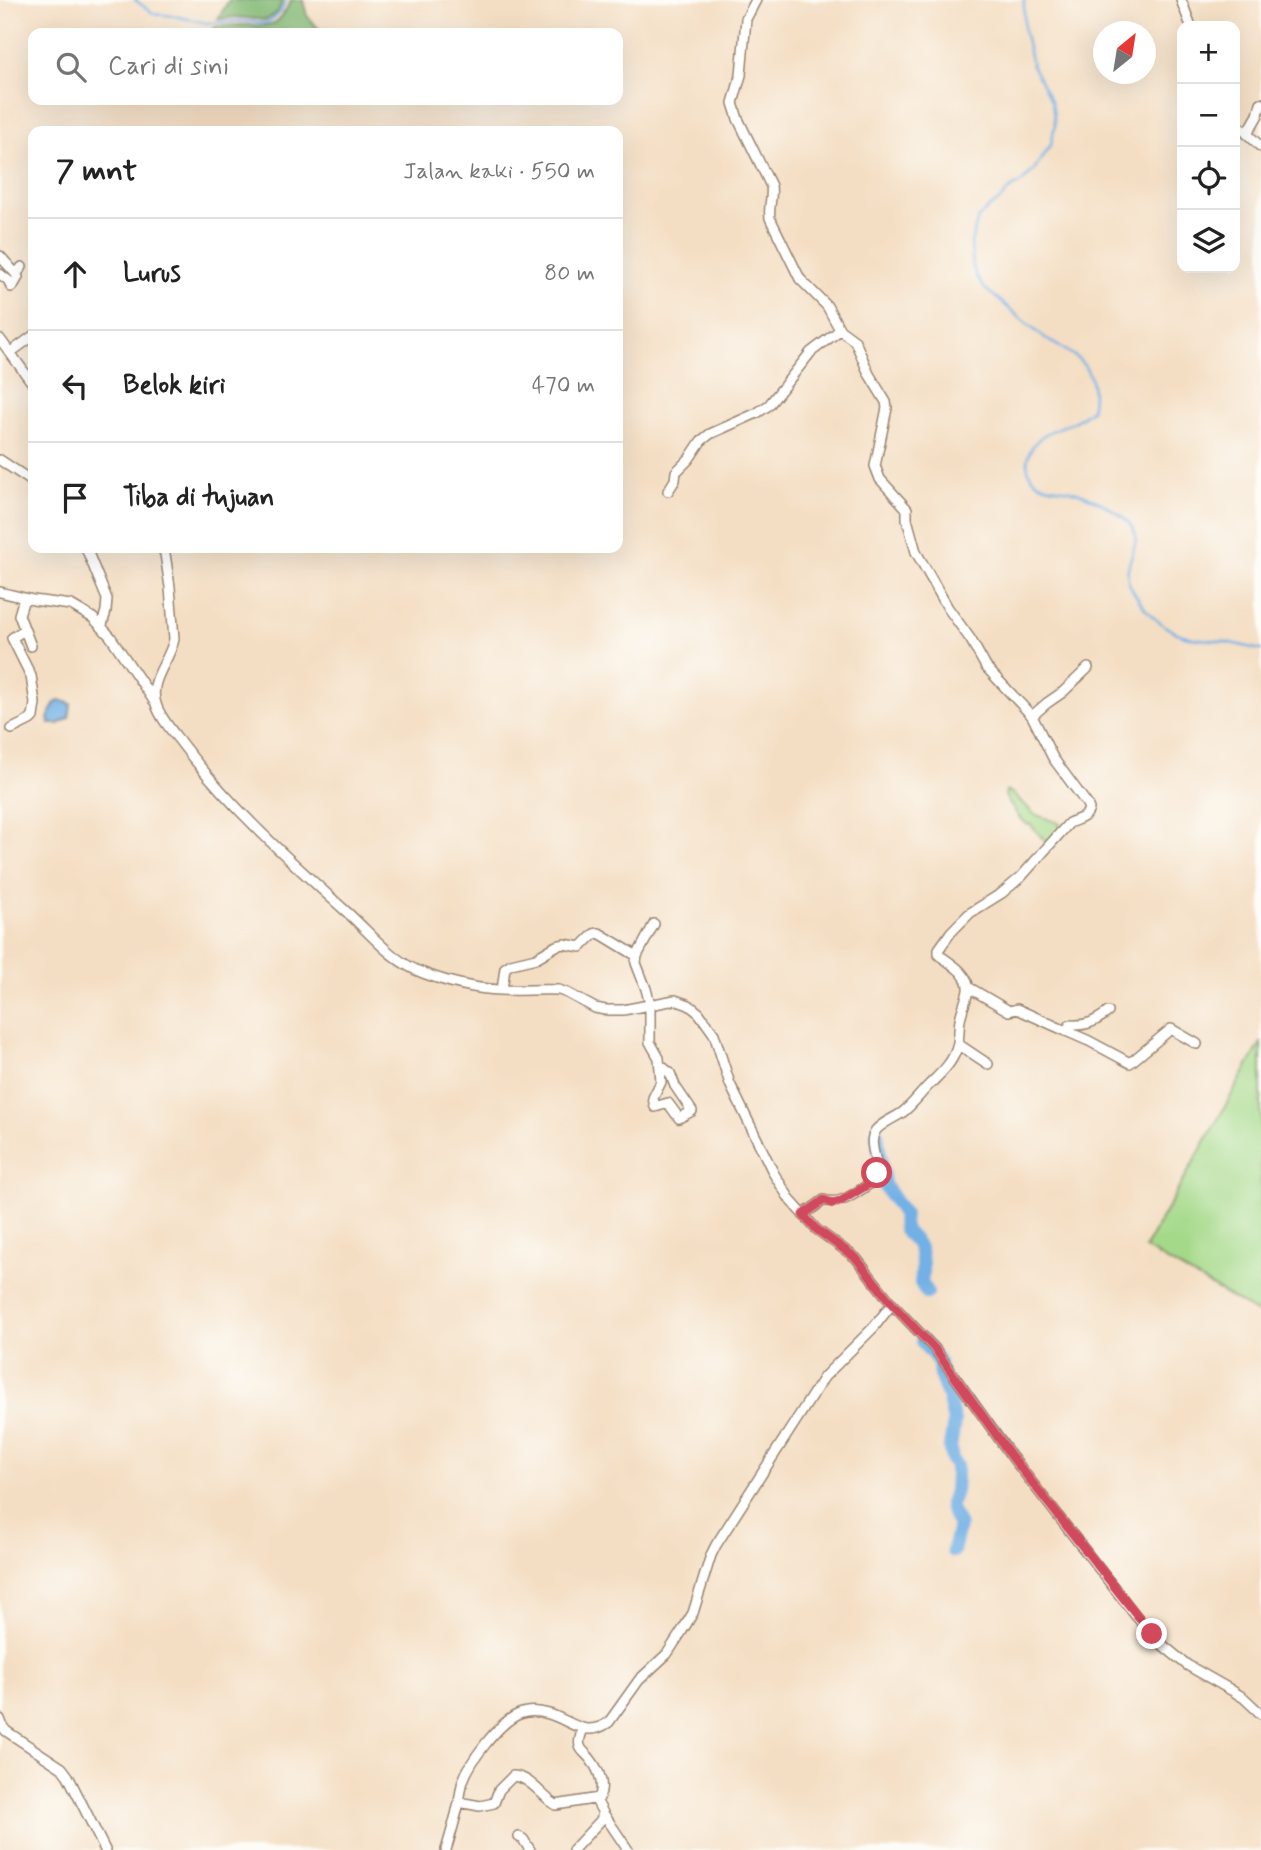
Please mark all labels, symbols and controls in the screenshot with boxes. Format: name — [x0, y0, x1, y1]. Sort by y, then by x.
north arrow — [1093, 21, 1156, 84]
map controls — [1177, 21, 1240, 273]
button: + — [1177, 21, 1240, 84]
search box — [28, 28, 623, 105]
icon: search — [52, 48, 90, 86]
text: Cari di sini — [108, 50, 229, 84]
button: − — [1177, 84, 1240, 147]
button: locate — [1177, 147, 1240, 210]
text: 7 mnt — [56, 152, 137, 191]
text: Jalan kaki · 550 m — [403, 157, 595, 187]
button: layers — [1177, 210, 1240, 273]
icon: ahead — [56, 255, 94, 293]
text: Lurus — [123, 257, 181, 291]
text: 80 m — [544, 259, 595, 289]
icon: left — [56, 367, 94, 405]
text: Belok kiri — [123, 369, 225, 403]
text: 470 m — [532, 371, 595, 401]
icon: arrive — [56, 479, 94, 517]
text: Tiba di tujuan — [123, 481, 274, 515]
route start — [861, 1157, 892, 1188]
route end — [1136, 1618, 1167, 1649]

